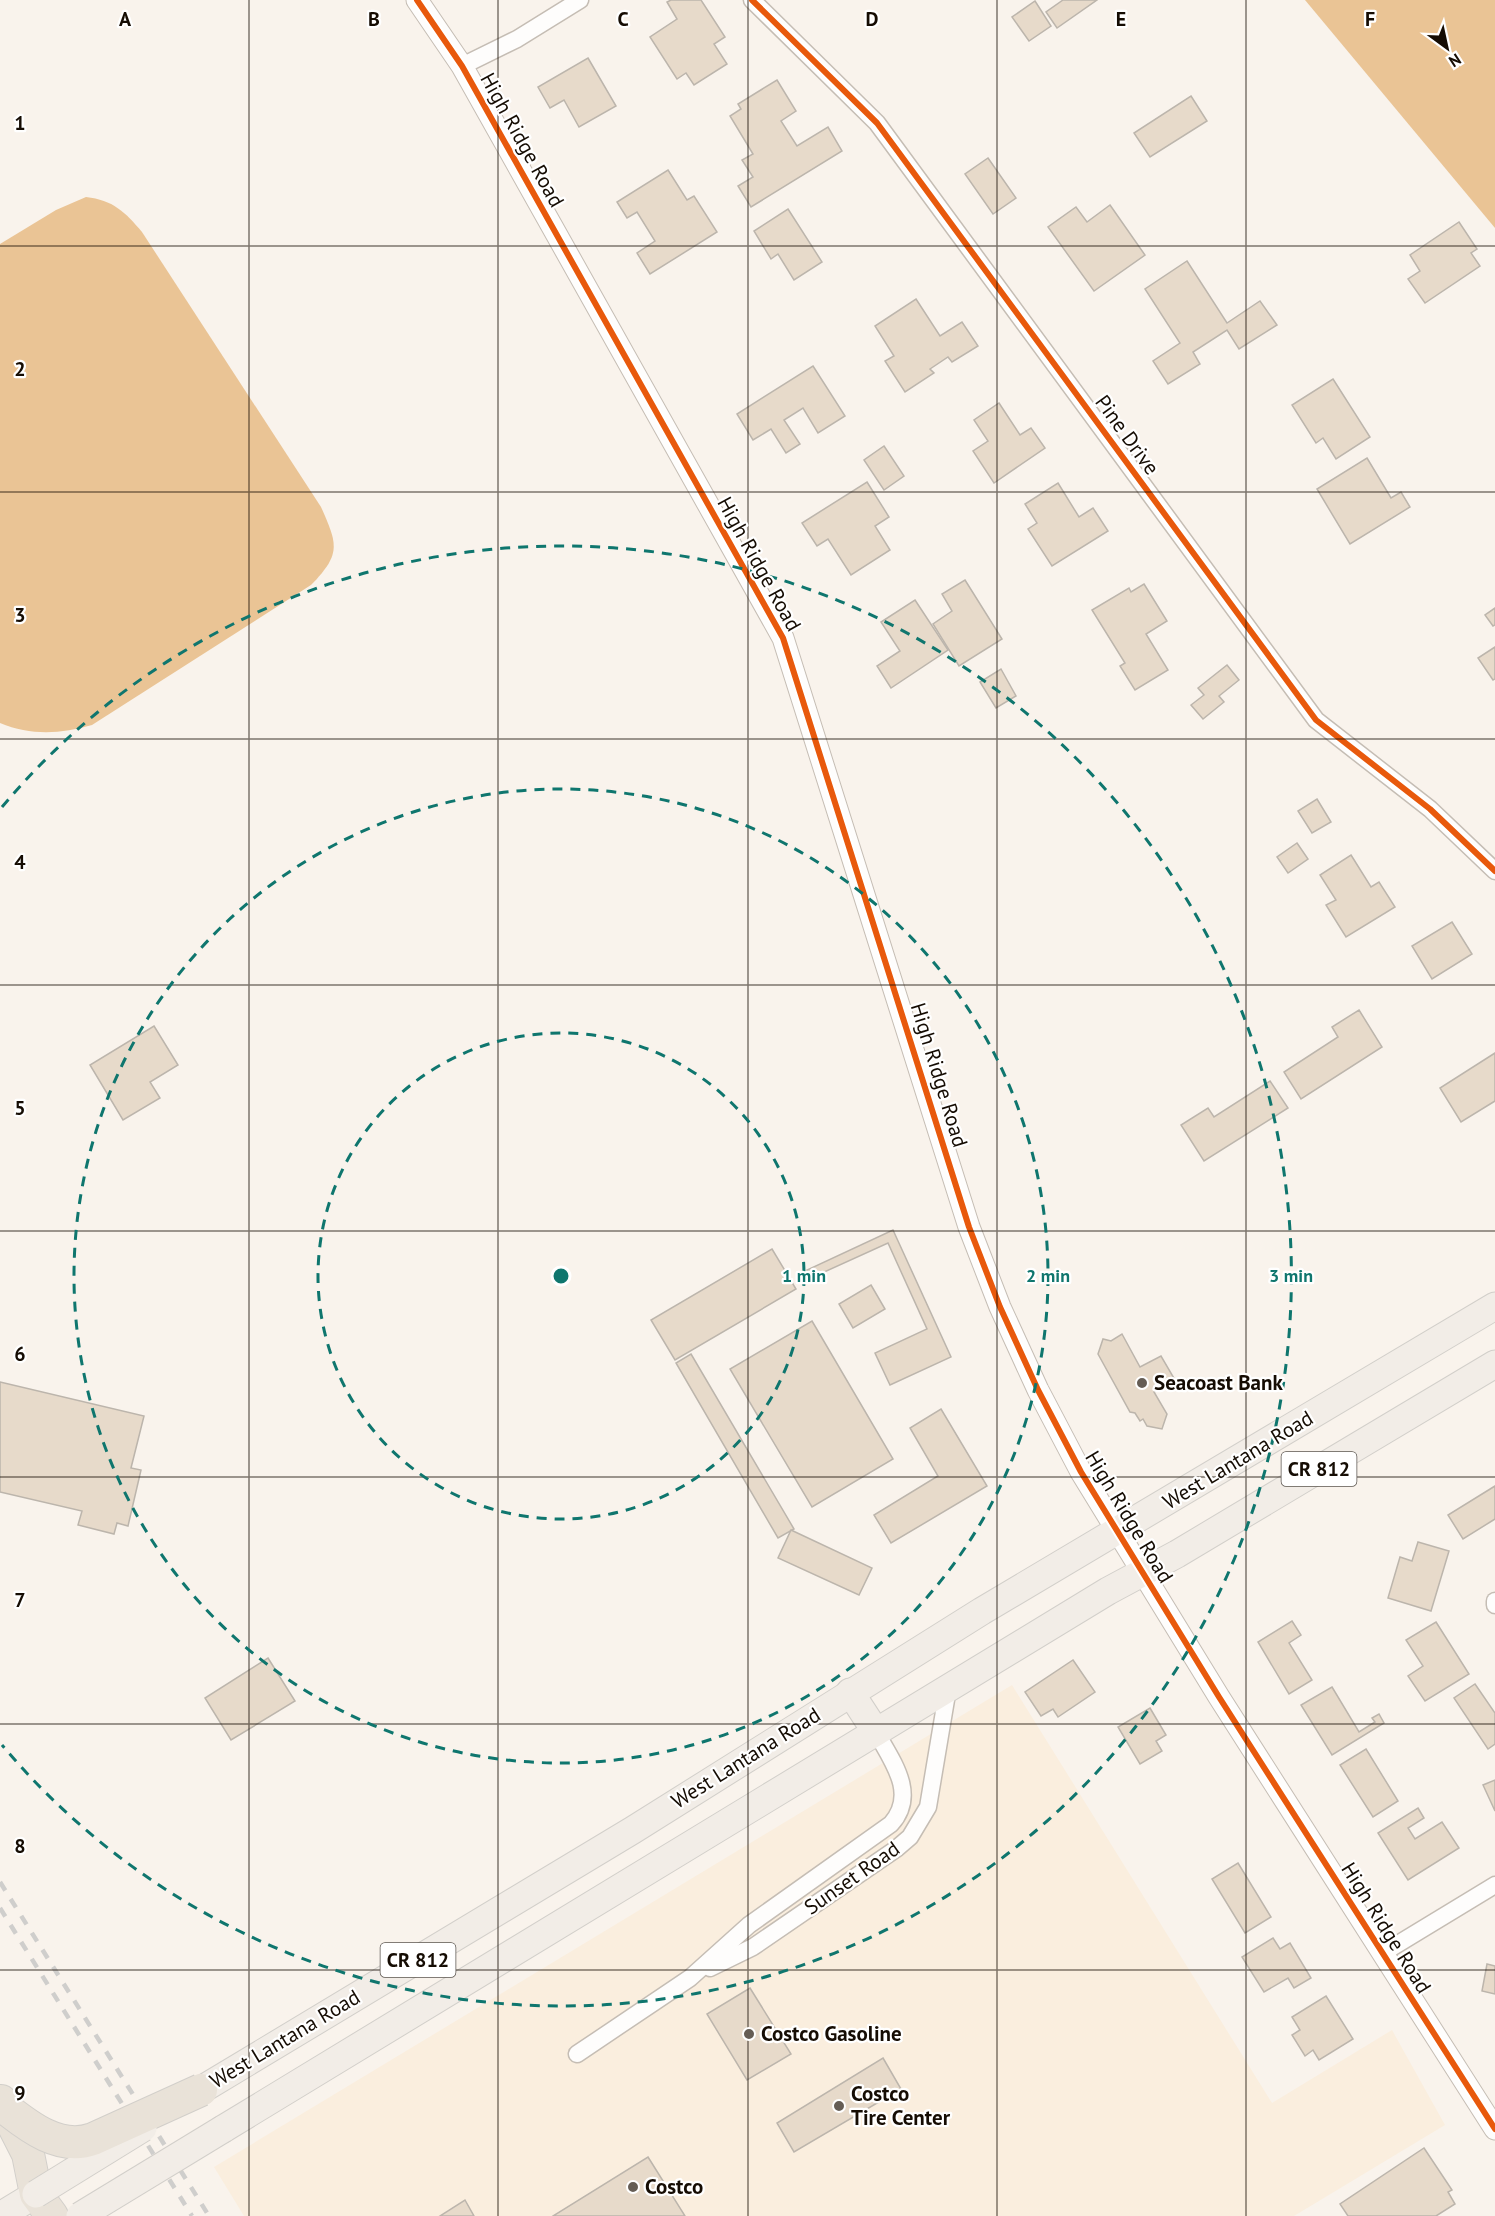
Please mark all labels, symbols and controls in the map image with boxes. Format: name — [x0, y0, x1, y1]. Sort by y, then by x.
text: A — [119, 6, 132, 32]
text: B — [368, 6, 380, 32]
text: C — [617, 6, 629, 32]
text: D — [866, 6, 879, 32]
text: E — [1116, 6, 1126, 32]
text: F — [1365, 6, 1375, 32]
north arrow — [1417, 18, 1477, 78]
text: N — [1445, 49, 1465, 72]
street label: High Ridge Road — [474, 68, 570, 212]
text: 1 — [14, 110, 26, 136]
text: 2 — [14, 356, 26, 382]
street label: Pine Drive — [1089, 389, 1165, 480]
street label: High Ridge Road — [711, 492, 807, 636]
text: 3 — [14, 602, 26, 628]
text: 4 — [14, 849, 26, 875]
street label: High Ridge Road — [905, 999, 974, 1150]
text: 5 — [14, 1095, 26, 1121]
text: 1 min — [782, 1264, 826, 1287]
text: 2 min — [1026, 1264, 1070, 1287]
text: 3 min — [1269, 1264, 1313, 1287]
centre of rings — [551, 1266, 571, 1286]
text: 6 — [14, 1341, 26, 1367]
place label: Seacoast Bank — [1154, 1369, 1283, 1396]
marker: Seacoast Bank — [1135, 1376, 1149, 1390]
street label: West Lantana Road — [1158, 1404, 1318, 1515]
street label: High Ridge Road — [1079, 1446, 1180, 1588]
road number: CR 812 — [1282, 1452, 1356, 1486]
text: 7 — [14, 1587, 26, 1613]
street label: West Lantana Road — [666, 1701, 825, 1814]
text: 8 — [14, 1833, 26, 1859]
street label: Sunset Road — [799, 1835, 905, 1920]
street label: High Ridge Road — [1335, 1857, 1437, 1998]
road number: CR 812 — [380, 1943, 456, 1977]
street label: West Lantana Road — [205, 1983, 365, 2094]
place label: Costco Gasoline — [761, 2020, 902, 2047]
marker: Costco Gasoline — [742, 2027, 756, 2041]
text: 9 — [14, 2080, 26, 2106]
place label: Costco Tire Center — [851, 2080, 951, 2131]
marker: Costco Tire Center — [832, 2099, 846, 2113]
place label: Costco — [645, 2173, 703, 2200]
marker: Costco — [626, 2180, 640, 2194]

